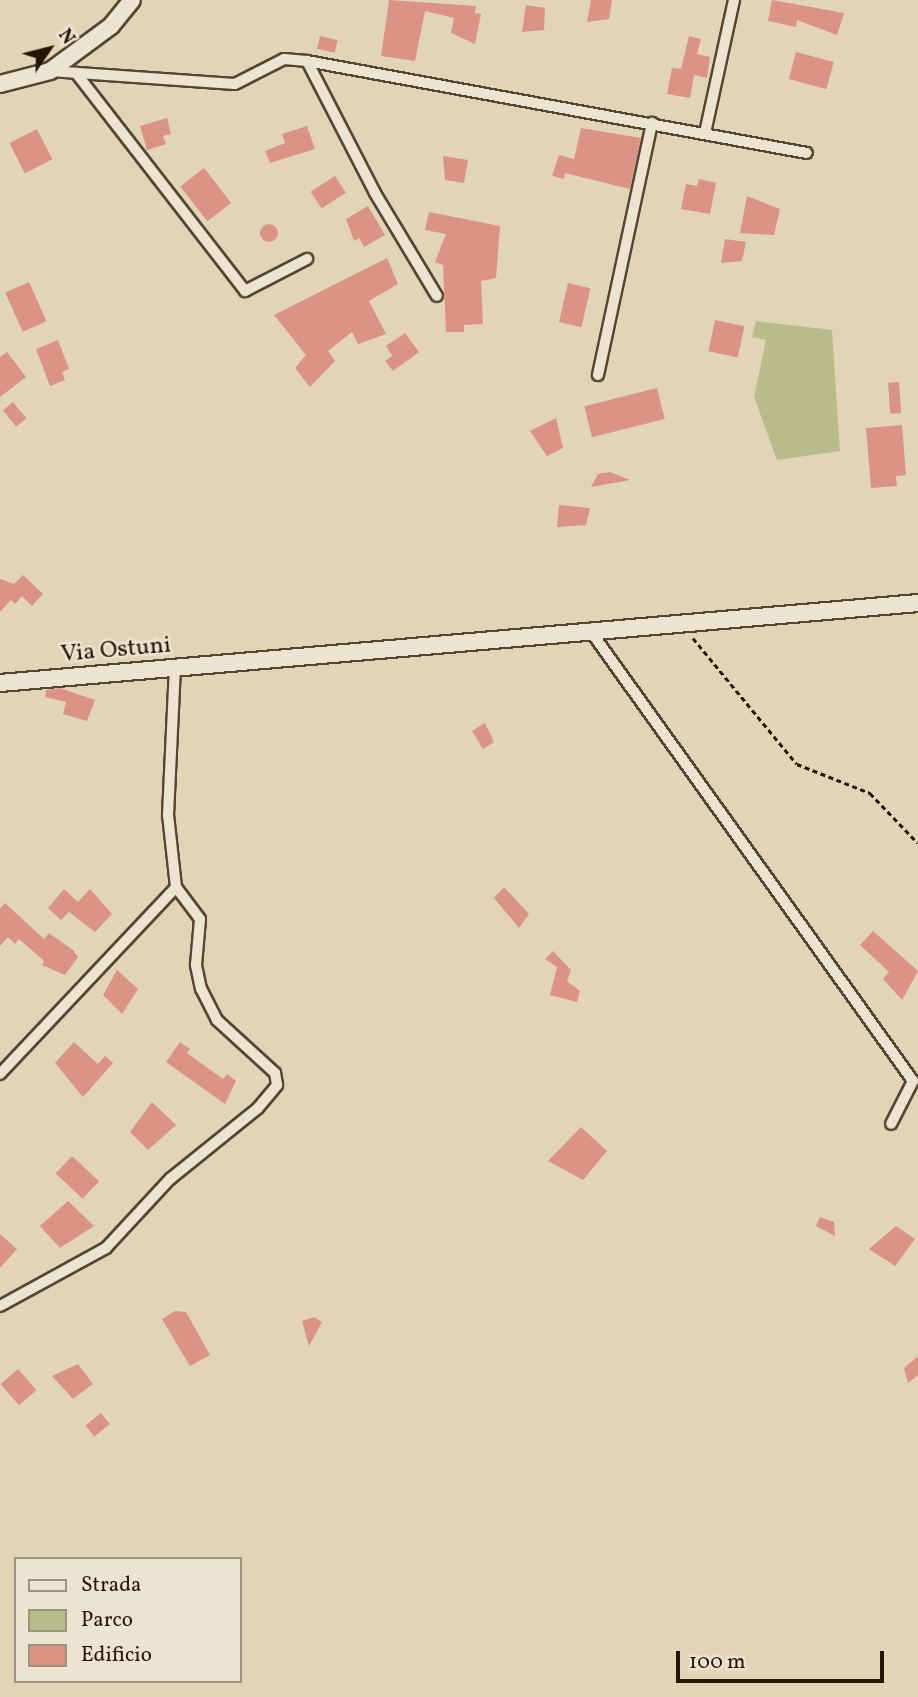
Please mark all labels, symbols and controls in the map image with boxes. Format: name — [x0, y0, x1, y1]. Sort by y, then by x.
north arrow — [14, 14, 84, 84]
text: N — [52, 24, 81, 50]
street label: Via Ostuni — [60, 632, 172, 670]
legend — [14, 1557, 242, 1683]
text: Strada — [81, 1571, 142, 1600]
text: Parco — [81, 1606, 133, 1635]
scale bar — [680, 1638, 888, 1682]
text: Edificio — [81, 1641, 152, 1670]
text: 100 m — [689, 1648, 746, 1677]

